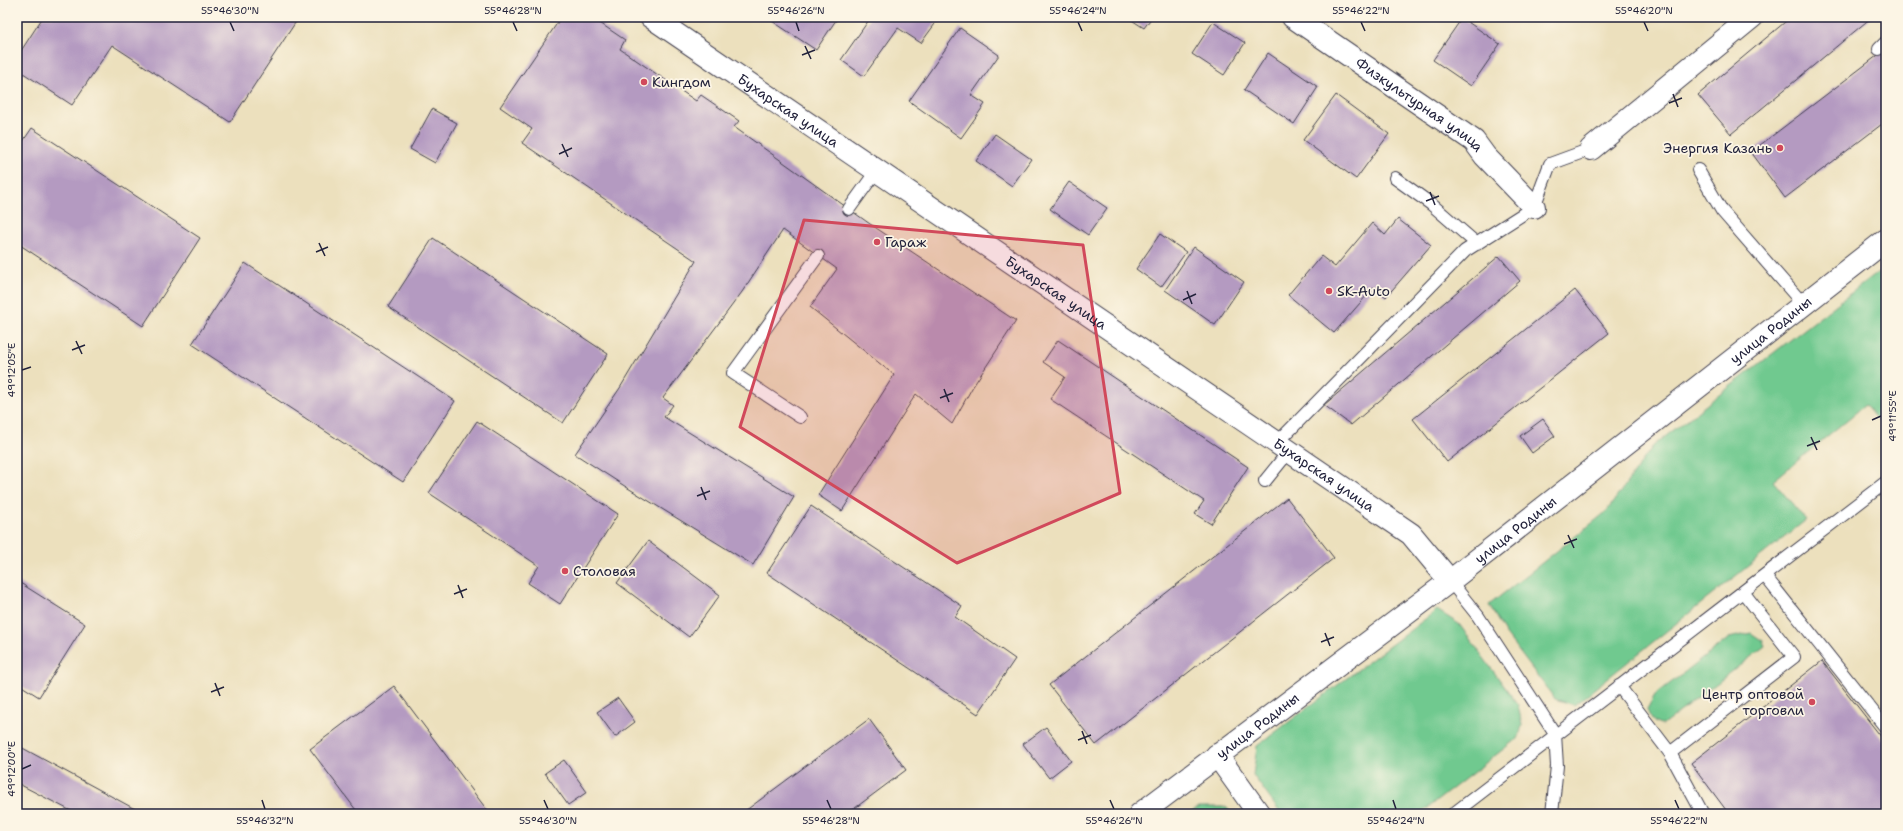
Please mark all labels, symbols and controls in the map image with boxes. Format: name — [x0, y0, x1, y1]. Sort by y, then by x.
text: 55°46'30"N — [201, 4, 259, 17]
text: 55°46'28"N — [484, 4, 542, 17]
text: 55°46'26"N — [767, 4, 825, 17]
text: 55°46'24"N — [1049, 4, 1107, 17]
text: 55°46'22"N — [1332, 4, 1390, 17]
text: 55°46'20"N — [1615, 4, 1673, 17]
street label: Физкультурная улица — [1352, 54, 1488, 155]
street label: Бухарская улица — [734, 70, 843, 151]
place label: Кингдом — [652, 73, 711, 91]
marker: Кингдом — [639, 77, 649, 87]
place label: Энергия Казань — [1663, 139, 1772, 157]
marker: Энергия Казань — [1775, 143, 1785, 153]
place label: Гараж — [885, 233, 927, 251]
marker: Гараж — [872, 237, 882, 247]
street label: Бухарская улица — [1002, 252, 1110, 334]
place label: SK-Auto — [1337, 282, 1390, 300]
marker: SK-Auto — [1324, 286, 1334, 296]
street label: улица Родины — [1726, 293, 1815, 368]
text: 49°12'05"E — [5, 343, 18, 397]
text: 49°11'55"E — [1886, 390, 1899, 442]
street label: Бухарская улица — [1270, 434, 1378, 516]
street label: улица Родины — [1471, 492, 1560, 567]
place label: Столовая — [573, 562, 636, 580]
marker: Столовая — [560, 566, 570, 576]
place label: Центр оптовой торговли — [1702, 685, 1804, 719]
street label: улица Родины — [1213, 689, 1302, 763]
marker: Центр оптовой торговли — [1807, 697, 1817, 707]
text: 49°12'00"E — [5, 741, 18, 797]
text: 55°46'32"N — [236, 814, 294, 827]
text: 55°46'30"N — [519, 814, 577, 827]
text: 55°46'28"N — [802, 814, 860, 827]
text: 55°46'26"N — [1085, 814, 1143, 827]
text: 55°46'24"N — [1367, 814, 1425, 827]
text: 55°46'22"N — [1650, 814, 1708, 827]

